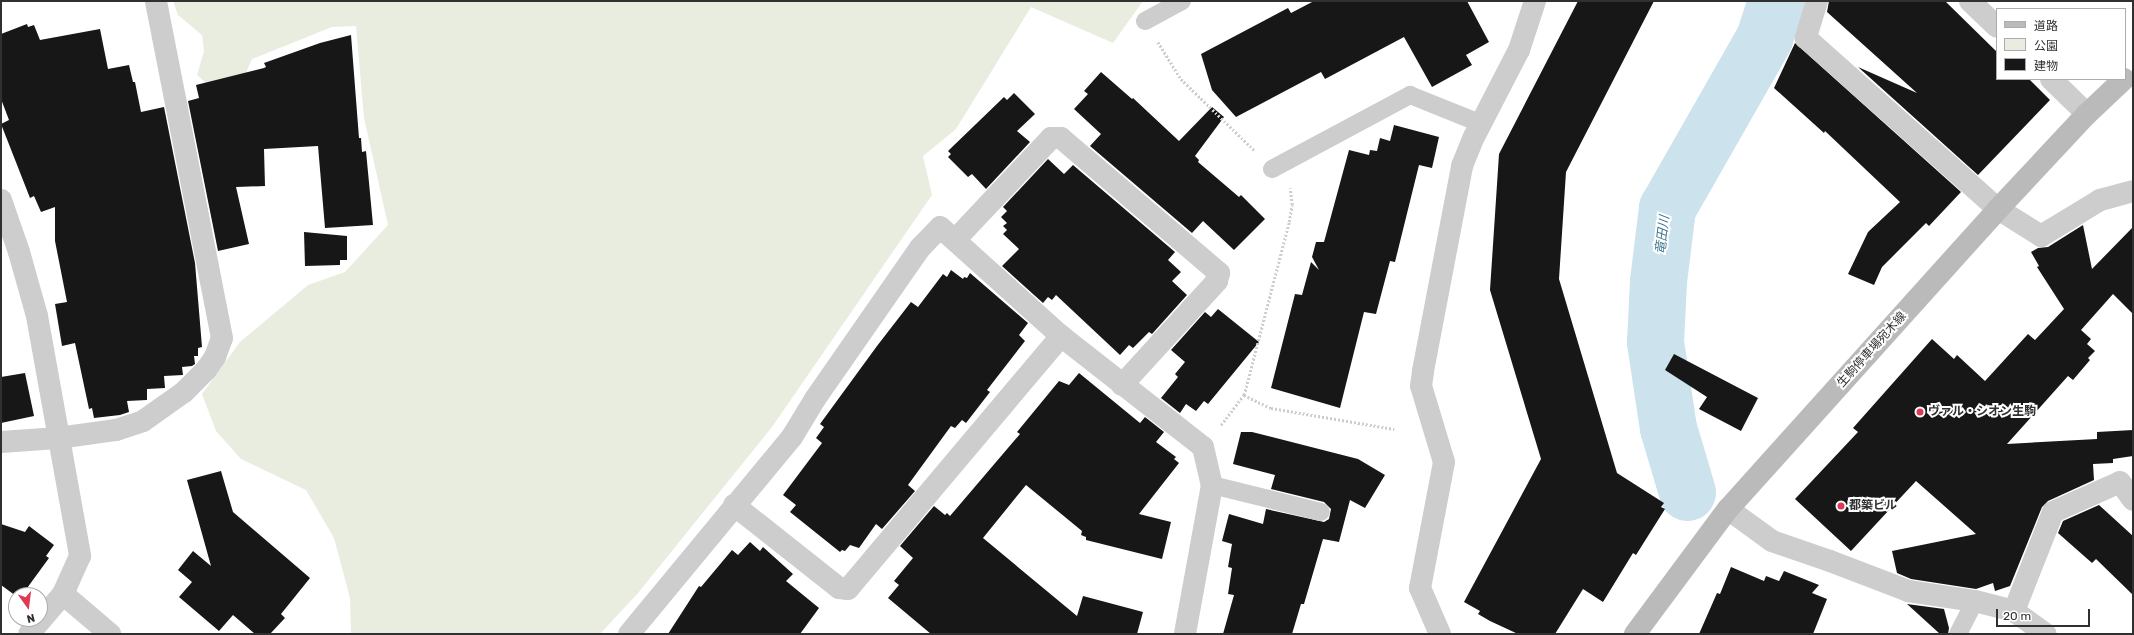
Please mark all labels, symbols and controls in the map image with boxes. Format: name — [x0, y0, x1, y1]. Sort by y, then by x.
legend — [1996, 8, 2126, 80]
text: 道路 — [2034, 19, 2058, 33]
text: 公園 — [2034, 39, 2058, 53]
text: 建物 — [2034, 59, 2058, 73]
water label: 竜田川 — [1653, 215, 1673, 255]
street label: 生駒停車場宛木線 — [1835, 310, 1909, 390]
place label: ヴァル・シオン生駒 — [1928, 405, 2036, 419]
marker: ヴァル・シオン生駒 — [1915, 407, 1925, 417]
place label: 都築ビル — [1849, 499, 1897, 513]
marker: 都築ビル — [1836, 501, 1846, 511]
north arrow — [8, 587, 48, 627]
scale bar — [1998, 601, 2092, 627]
text: 20 m — [2003, 609, 2031, 623]
text: N — [25, 611, 36, 625]

